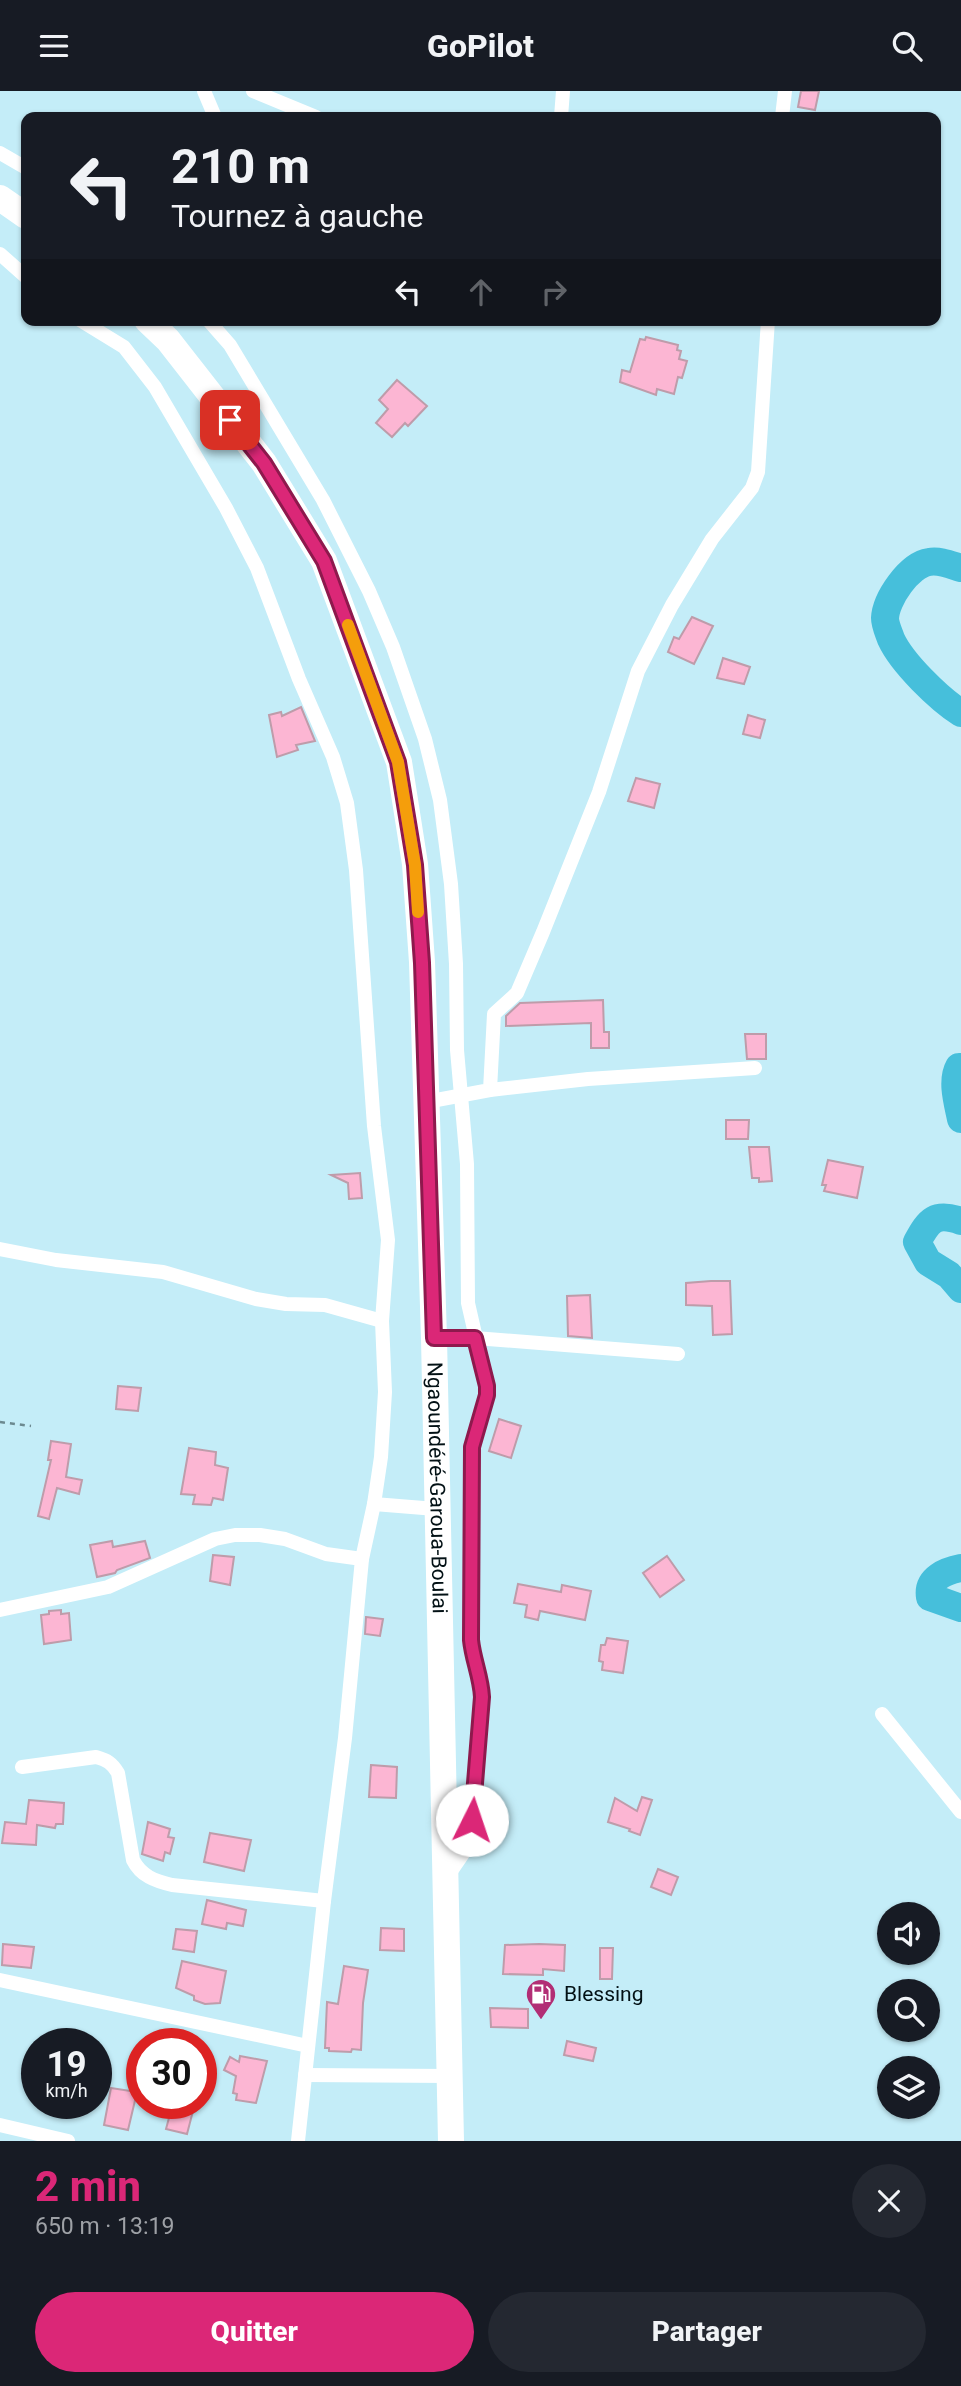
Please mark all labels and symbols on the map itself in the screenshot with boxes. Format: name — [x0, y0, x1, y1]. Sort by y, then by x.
pin — [200, 390, 260, 450]
street label: Ngaoundéré-Garoua-Boulai — [423, 1362, 452, 1614]
position arrow — [435, 1783, 509, 1857]
fuel station icon: Blessing — [524, 1977, 558, 2021]
place label: Blessing — [564, 1982, 644, 2006]
speed limit sign: 30 — [126, 2028, 217, 2119]

